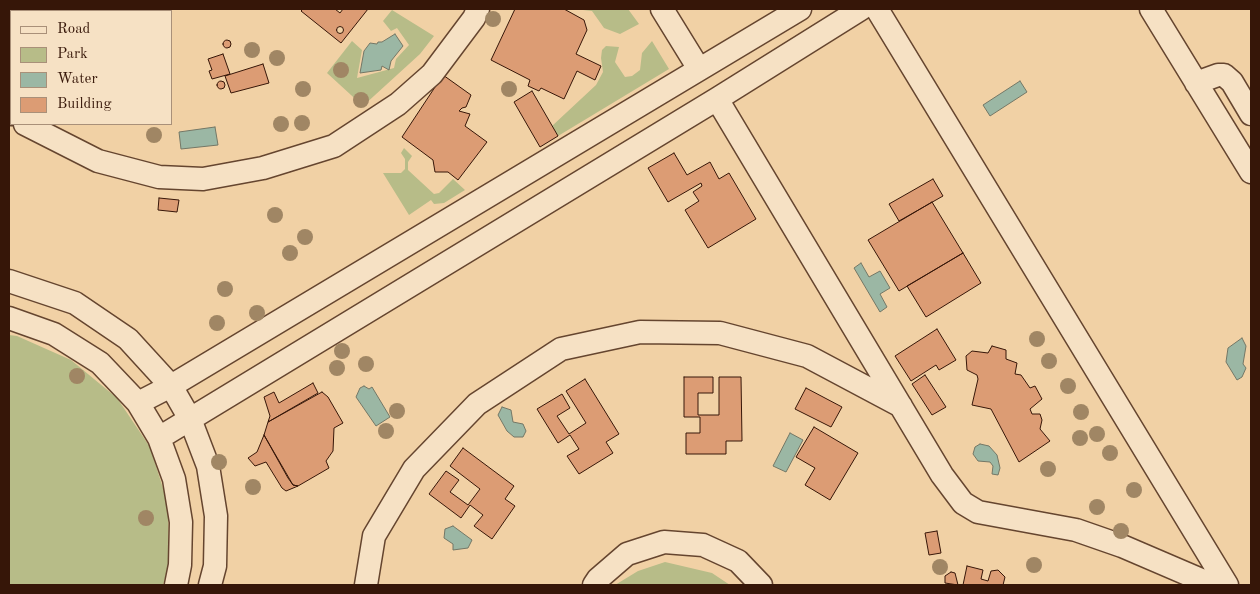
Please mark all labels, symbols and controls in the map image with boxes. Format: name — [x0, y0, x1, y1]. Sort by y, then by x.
legend — [10, 10, 172, 125]
text: Road — [57, 22, 90, 37]
text: Park — [57, 47, 88, 62]
text: Water — [57, 72, 98, 87]
text: Building — [57, 97, 112, 112]

